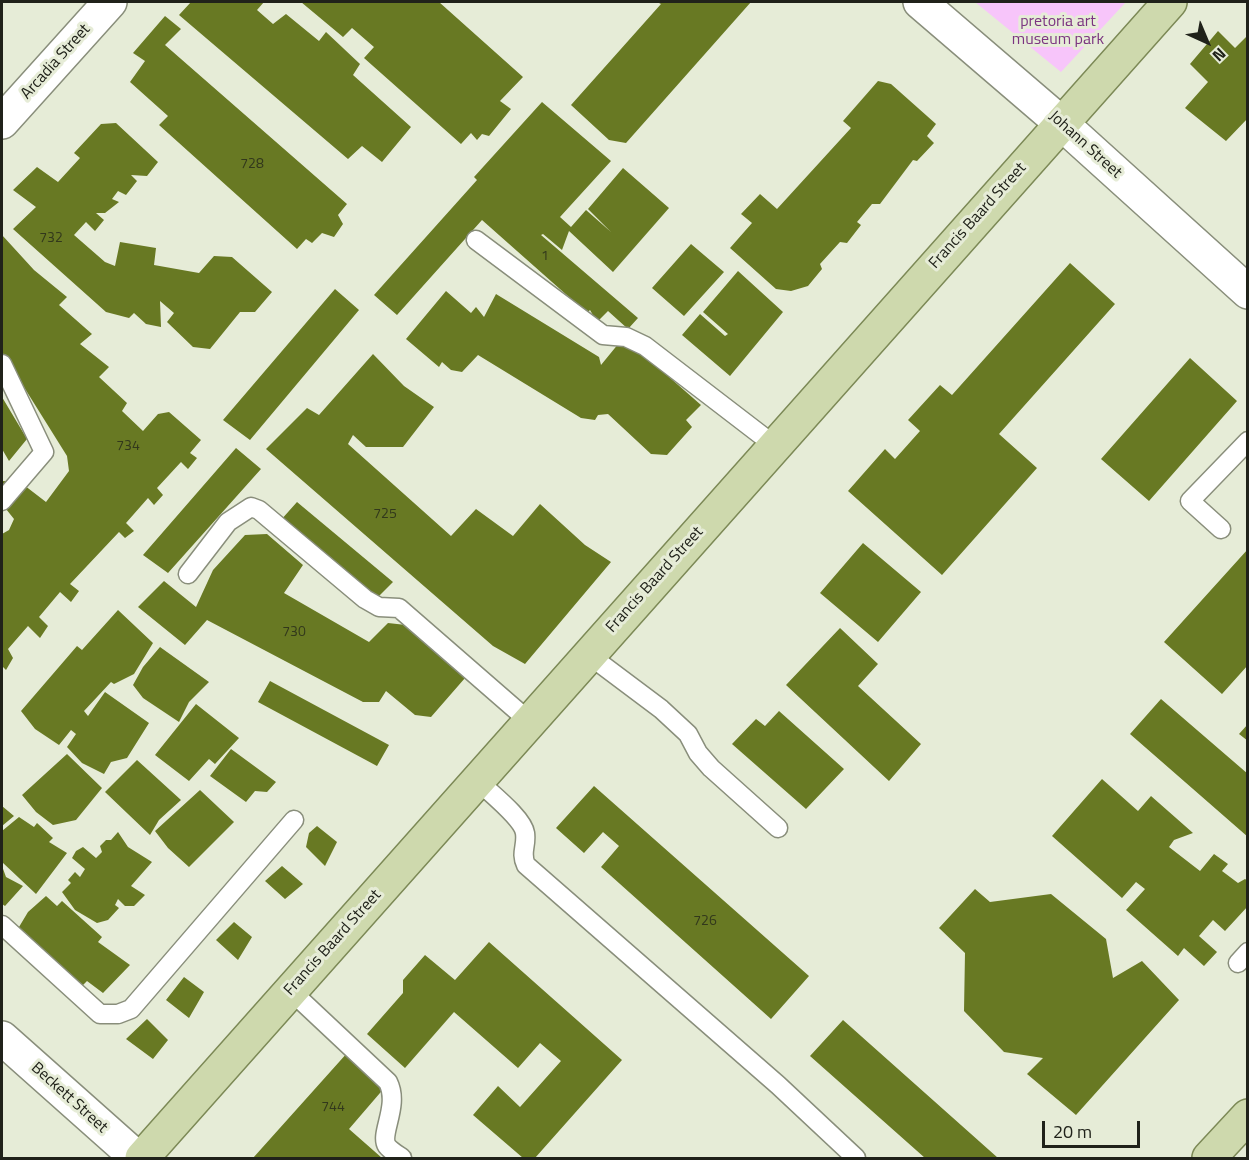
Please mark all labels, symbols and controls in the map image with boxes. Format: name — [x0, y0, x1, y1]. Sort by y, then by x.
park label: pretoria art museum park — [1012, 12, 1104, 50]
north arrow — [1177, 12, 1237, 72]
street label: Arcadia Street — [17, 20, 95, 104]
text: N — [1207, 42, 1232, 67]
street label: Johann Street — [1045, 107, 1125, 183]
house number: 728 — [240, 157, 264, 173]
street label: Francis Baard Street — [925, 159, 1031, 273]
house number: 732 — [39, 231, 63, 247]
house number: 1 — [541, 249, 549, 265]
house number: 734 — [116, 439, 140, 455]
house number: 725 — [373, 507, 397, 523]
street label: Francis Baard Street — [602, 523, 708, 637]
house number: 730 — [282, 625, 306, 641]
street label: Francis Baard Street — [280, 886, 386, 1000]
house number: 726 — [693, 914, 717, 930]
street label: Beckett Street — [27, 1059, 111, 1137]
house number: 744 — [321, 1100, 345, 1116]
scale bar — [1045, 1109, 1142, 1147]
text: 20 m — [1053, 1118, 1092, 1145]

